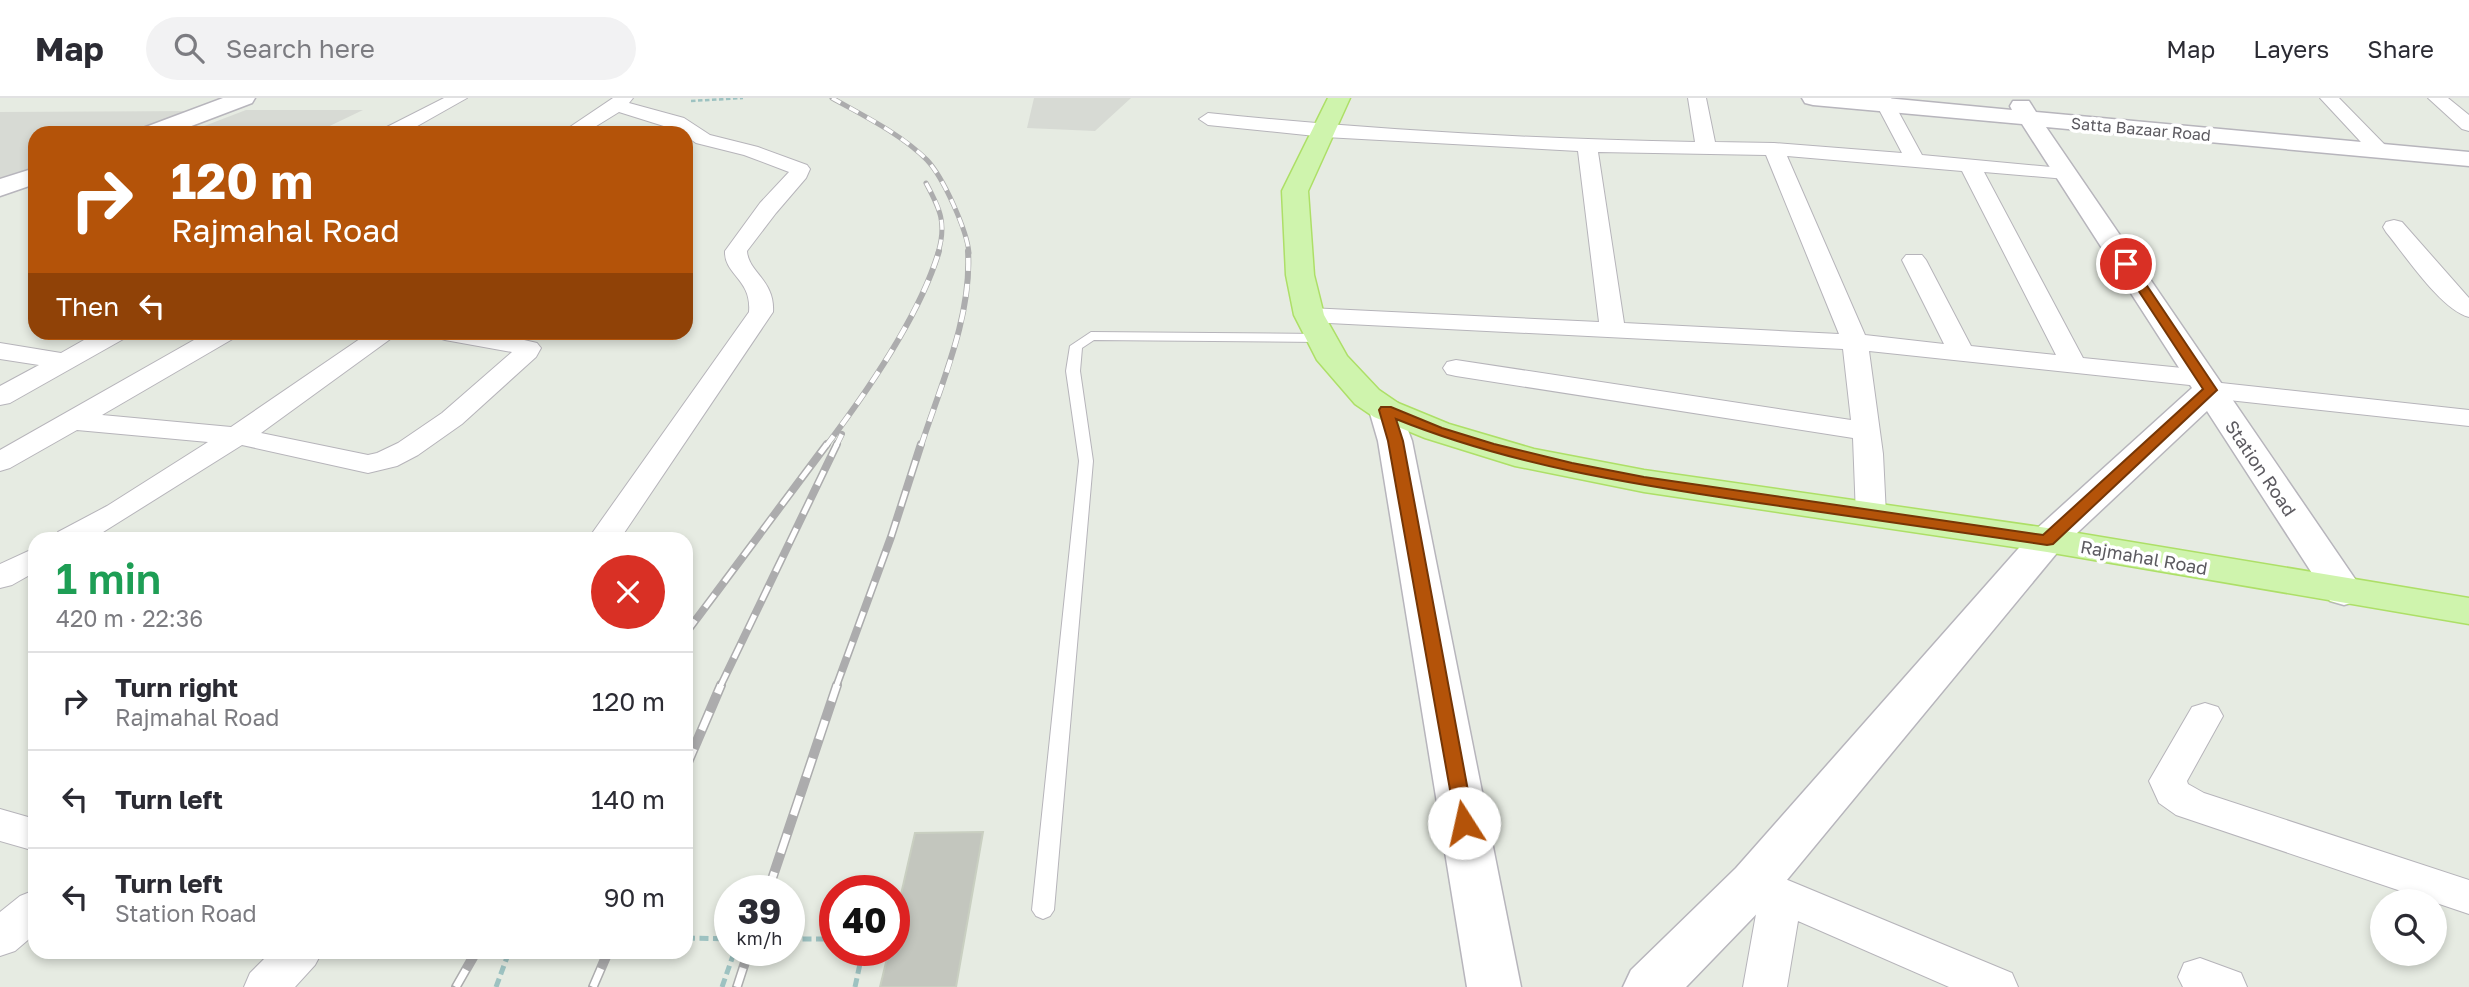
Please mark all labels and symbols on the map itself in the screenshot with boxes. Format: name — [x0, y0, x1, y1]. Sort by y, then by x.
street label: Satta Bazaar Road — [2070, 113, 2212, 145]
pin — [2096, 234, 2156, 294]
street label: Station Road — [2221, 416, 2301, 520]
street label: Rajmahal Road — [2079, 535, 2209, 579]
position arrow — [1427, 786, 1501, 860]
speed limit sign: 40 — [819, 875, 910, 966]

